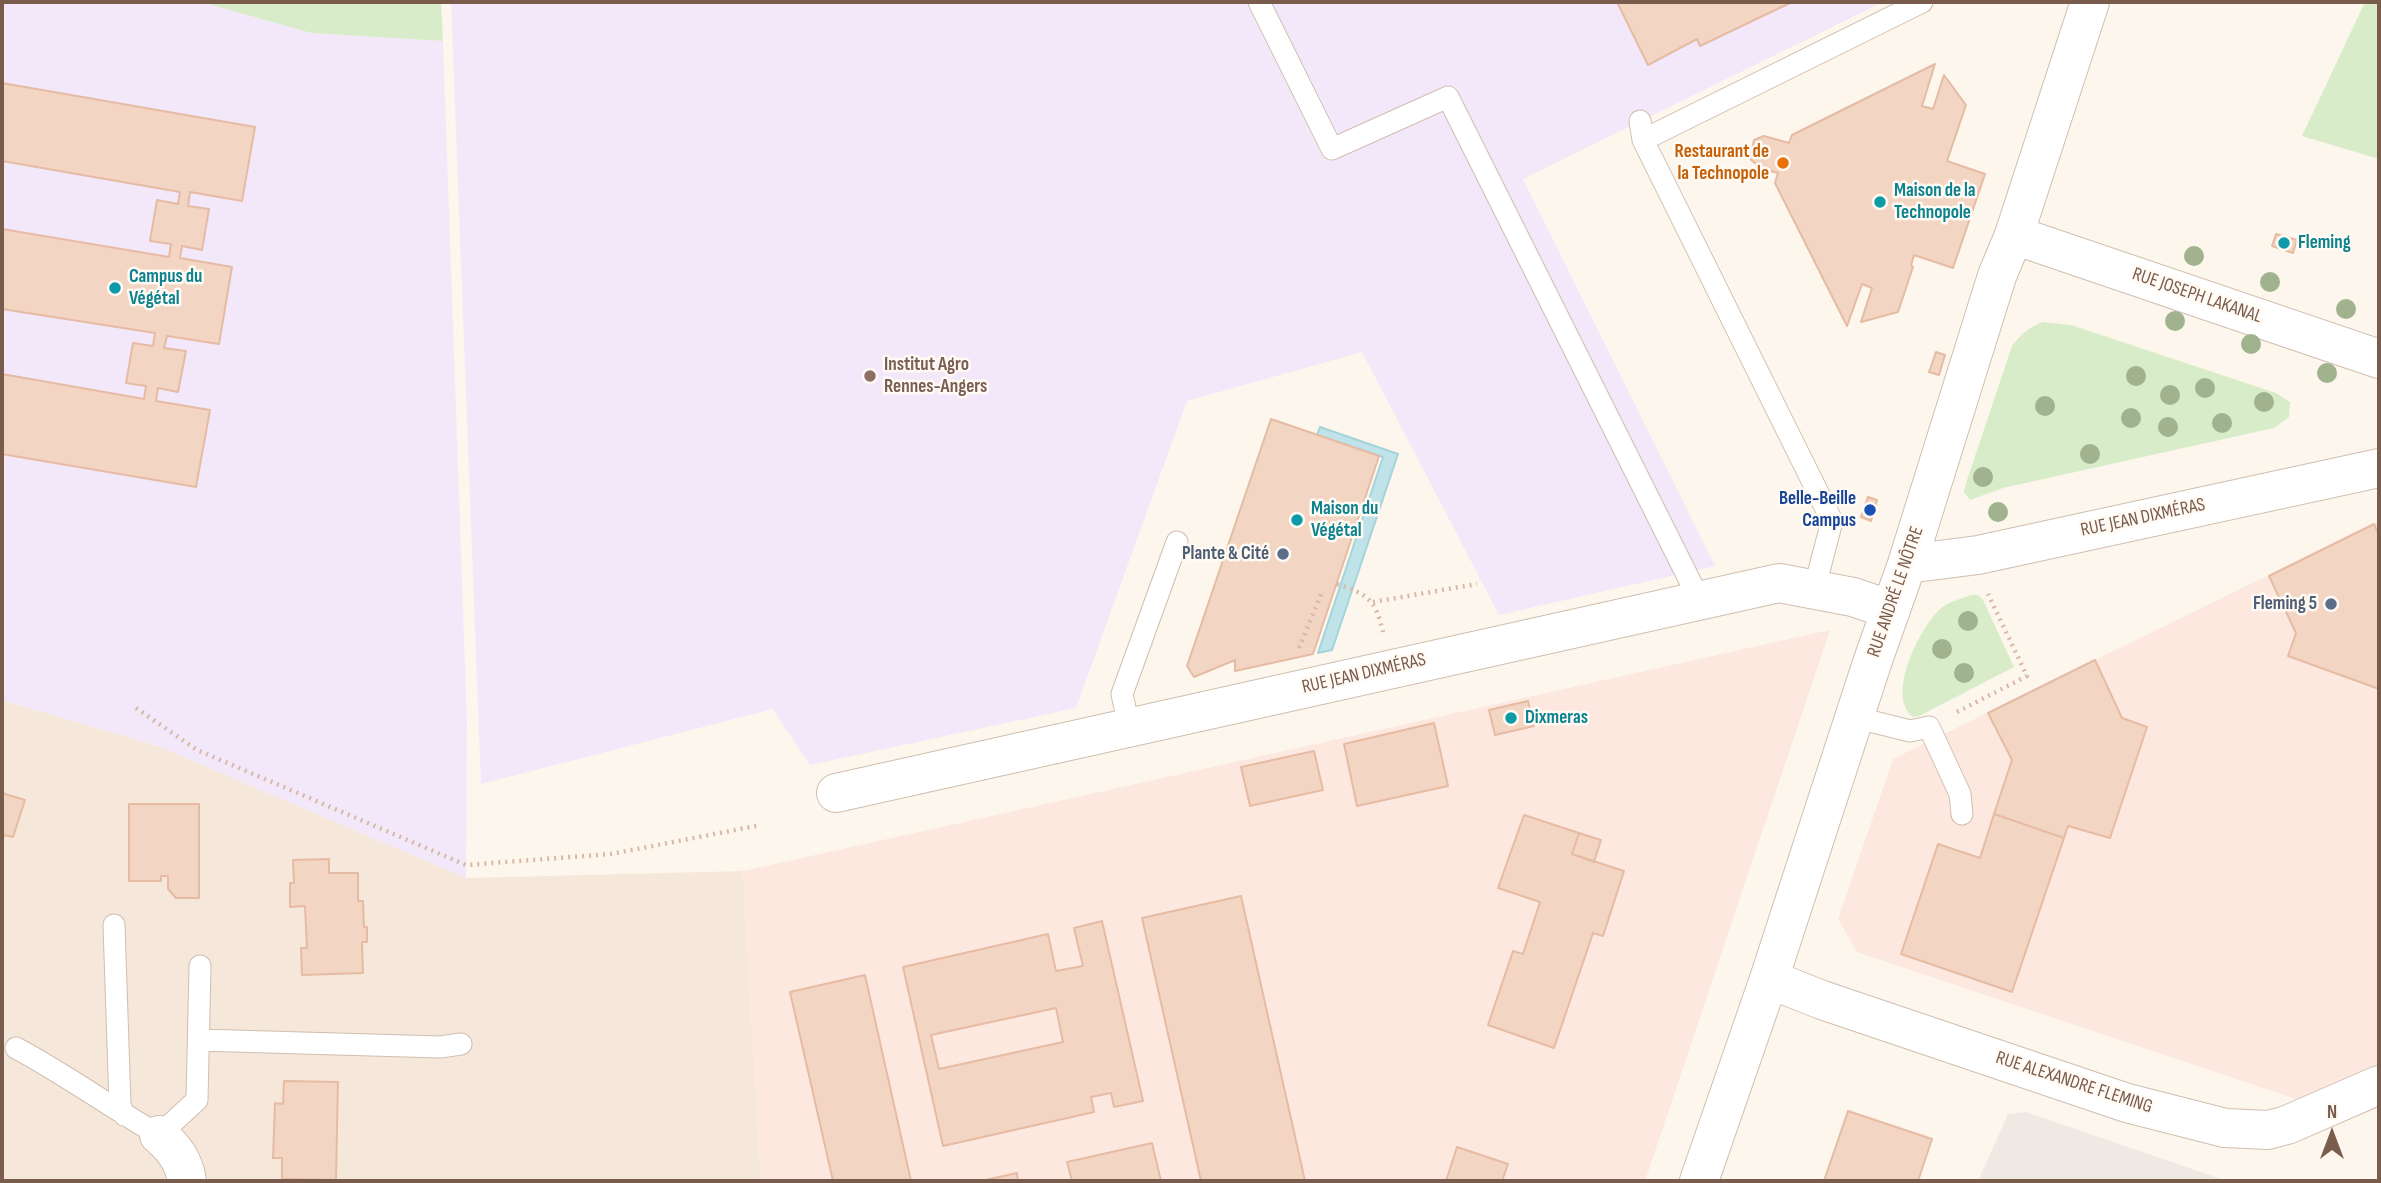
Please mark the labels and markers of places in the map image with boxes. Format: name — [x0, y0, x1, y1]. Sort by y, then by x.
place label: Restaurant de la Technopole — [1675, 141, 1769, 185]
marker: Restaurant de la Technopole — [1775, 155, 1791, 171]
place label: Maison de la Technopole — [1894, 180, 1976, 224]
marker: Maison de la Technopole — [1872, 194, 1888, 210]
place label: Fleming — [2298, 232, 2351, 254]
marker: Fleming — [2276, 235, 2292, 251]
place label: Campus du Végétal — [129, 266, 202, 310]
marker: Campus du Végétal — [107, 280, 123, 296]
place label: Institut Agro Rennes-Angers — [884, 354, 987, 398]
marker: Institut Agro Rennes-Angers — [862, 368, 878, 384]
place label: Belle-Beille Campus — [1779, 488, 1856, 532]
place label: Maison du Végétal — [1311, 498, 1378, 542]
marker: Belle-Beille Campus — [1862, 502, 1878, 518]
marker: Maison du Végétal — [1289, 512, 1305, 528]
place label: Plante & Cité — [1182, 543, 1269, 565]
marker: Plante & Cité — [1275, 546, 1291, 562]
place label: Fleming 5 — [2253, 593, 2317, 615]
marker: Fleming 5 — [2323, 596, 2339, 612]
place label: Dixmeras — [1525, 707, 1588, 729]
marker: Dixmeras — [1503, 710, 1519, 726]

